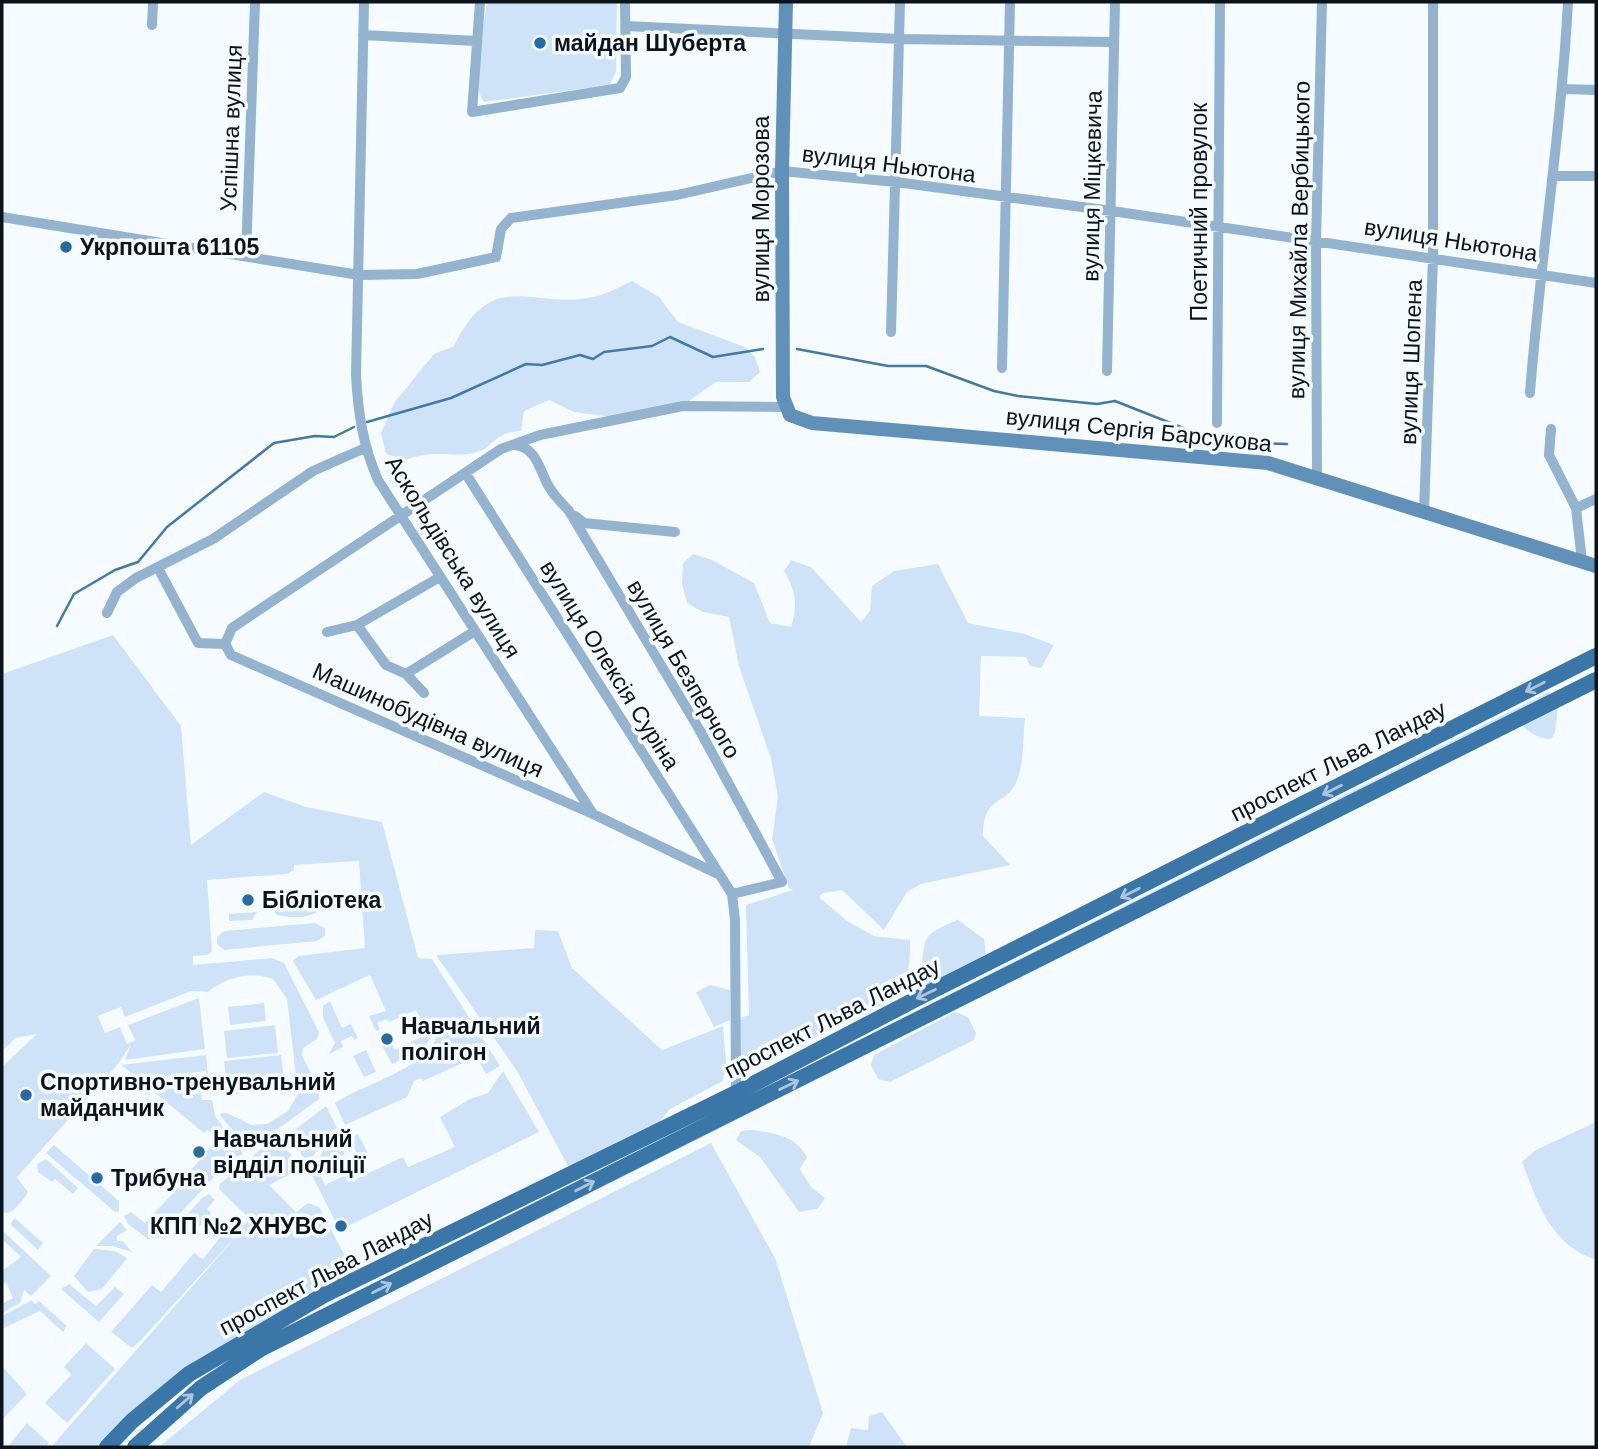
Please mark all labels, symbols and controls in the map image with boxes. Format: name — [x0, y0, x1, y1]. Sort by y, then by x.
place label: майдан Шуберта — [554, 30, 746, 56]
marker: майдан Шуберта — [532, 35, 548, 51]
street label: Успішна вулиця — [215, 44, 247, 212]
street label: вулиця Михайла Вербицького — [1283, 81, 1315, 399]
street label: вулиця Міцкевича — [1077, 90, 1107, 282]
street label: Поетичний провулок — [1186, 102, 1212, 321]
street label: вулиця Морозова — [748, 116, 774, 302]
street label: вулиця Ньютона — [801, 140, 978, 188]
street label: вулиця Ньютона — [1363, 213, 1540, 267]
place label: Укрпошта 61105 — [80, 234, 259, 260]
marker: Укрпошта 61105 — [58, 239, 74, 255]
street label: вулиця Шопена — [1395, 279, 1427, 445]
street label: вулиця Сергія Барсукова — [1005, 403, 1273, 457]
street label: Аскольдівська вулиця — [380, 451, 526, 663]
street label: вулиця Олексія Суріна — [535, 556, 685, 775]
street label: вулиця Безперчого — [622, 575, 746, 763]
street label: Машинобудівна вулиця — [309, 657, 547, 783]
one-way arrow — [1525, 680, 1546, 694]
street label: проспект Льва Ландау — [1226, 695, 1451, 827]
one-way arrow — [1322, 783, 1343, 797]
one-way arrow — [1120, 886, 1140, 900]
place label: Бібліотека — [262, 887, 382, 913]
marker: Бібліотека — [240, 892, 256, 908]
street label: проспект Льва Ландау — [720, 952, 945, 1084]
one-way arrow — [916, 988, 937, 1001]
place label: Навчальний полігон — [401, 1013, 541, 1065]
marker: Навчальний полігон — [379, 1031, 395, 1047]
place label: Спортивно-тренувальний майданчик — [40, 1069, 336, 1121]
one-way arrow — [778, 1078, 799, 1092]
marker: Спортивно-тренувальний майданчик — [18, 1087, 34, 1103]
place label: Навчальний відділ поліції — [213, 1126, 366, 1178]
marker: Навчальний відділ поліції — [191, 1144, 207, 1160]
place label: Трибуна — [111, 1165, 206, 1191]
marker: Трибуна — [89, 1170, 105, 1186]
one-way arrow — [575, 1179, 595, 1193]
street label: проспект Льва Ландау — [215, 1205, 438, 1340]
place label: КПП №2 ХНУВС — [150, 1213, 327, 1239]
marker: КПП №2 ХНУВС — [333, 1218, 349, 1234]
one-way arrow — [371, 1280, 392, 1294]
one-way arrow — [176, 1393, 194, 1409]

